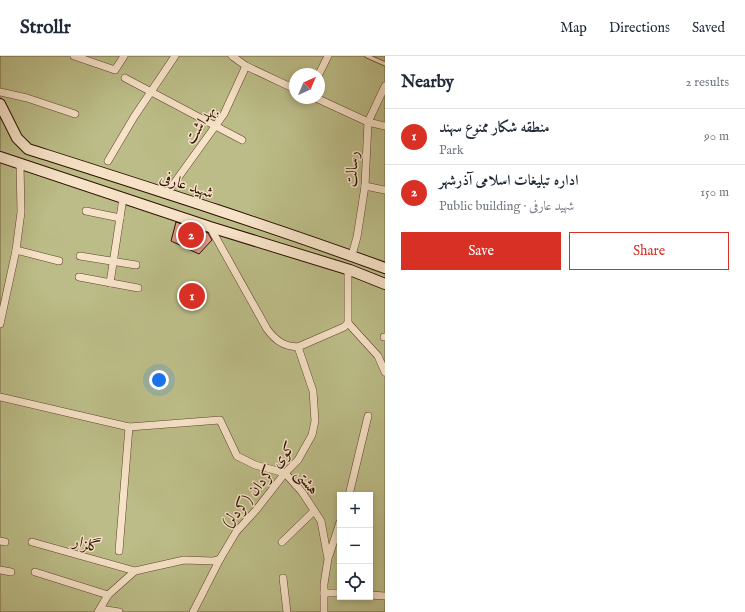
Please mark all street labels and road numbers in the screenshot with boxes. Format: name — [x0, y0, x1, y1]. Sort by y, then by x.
street label: بهداشت — [180, 102, 221, 148]
street label: رسالت — [342, 150, 364, 188]
street label: شهید عارفی — [157, 168, 216, 204]
street label: کوی کردان (کردلر) — [219, 438, 301, 533]
street label: هشتی — [290, 465, 323, 499]
street label: گلزار — [69, 530, 103, 558]

